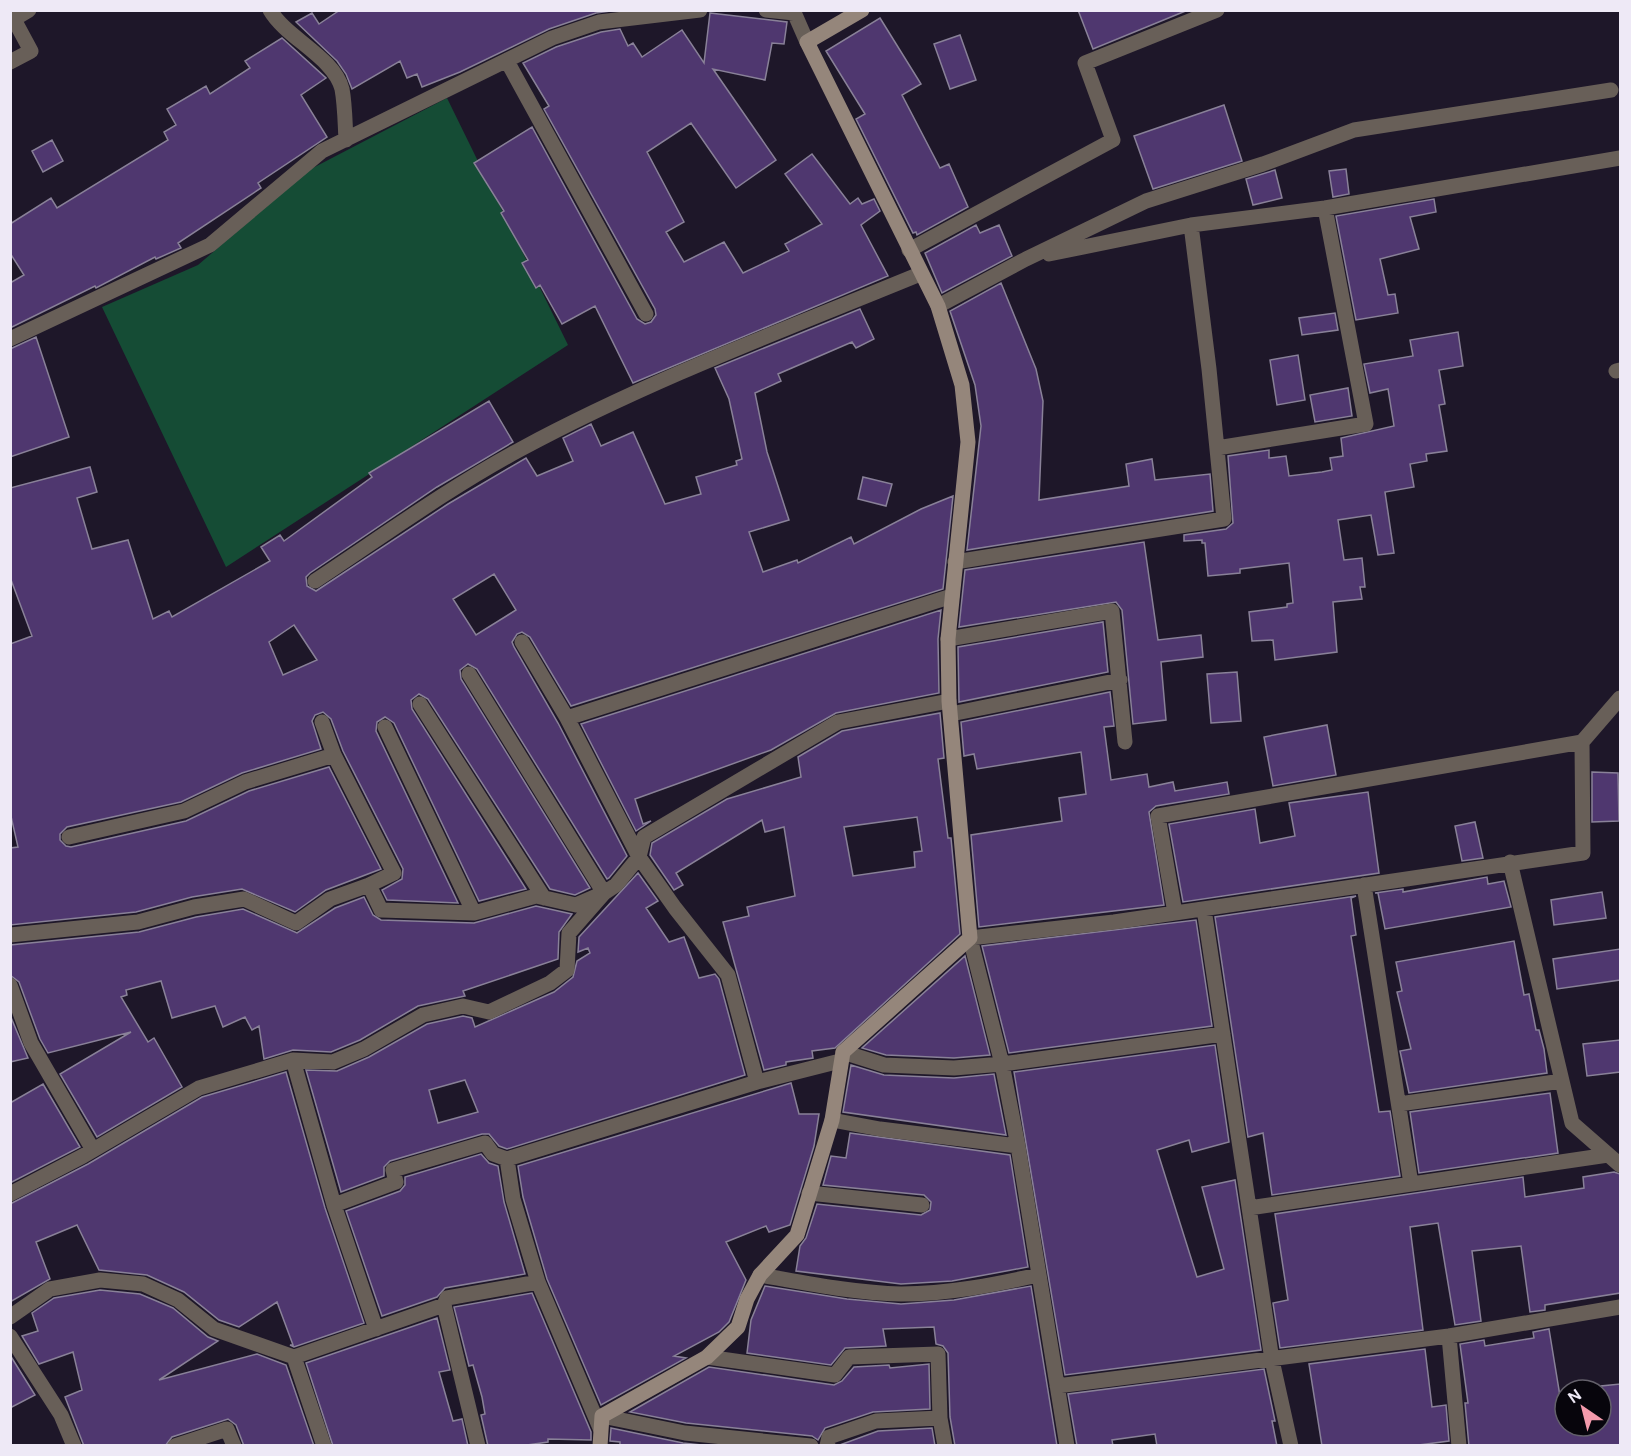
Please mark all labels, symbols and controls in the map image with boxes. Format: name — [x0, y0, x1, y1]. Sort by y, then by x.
north arrow — [1553, 1378, 1613, 1438]
text: N — [1564, 1384, 1585, 1408]

